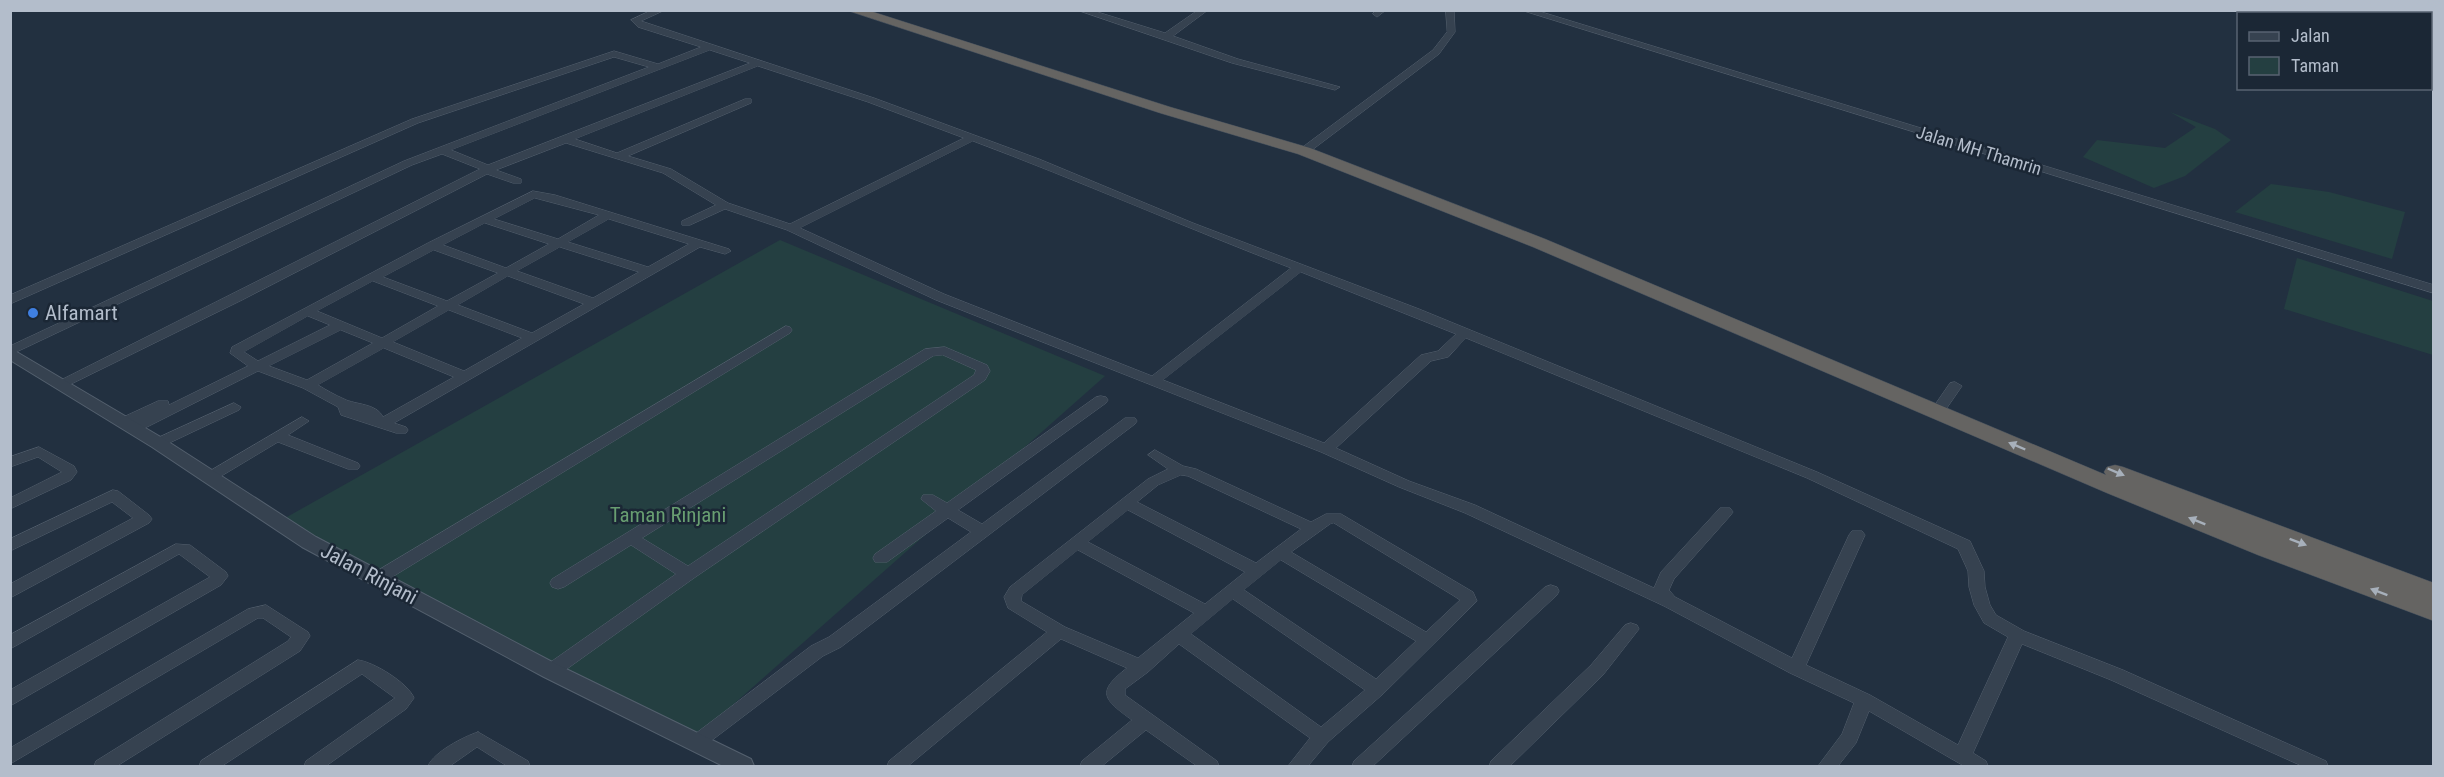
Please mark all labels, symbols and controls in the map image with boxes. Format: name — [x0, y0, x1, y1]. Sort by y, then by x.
legend — [2237, 12, 2432, 90]
text: Jalan — [2291, 25, 2330, 46]
text: Taman — [2291, 55, 2339, 76]
street label: Jalan MH Thamrin — [1914, 121, 2044, 179]
place label: Alfamart — [45, 301, 118, 325]
marker: Alfamart — [26, 306, 40, 320]
one-way arrow — [2008, 441, 2026, 450]
one-way arrow — [2107, 468, 2125, 477]
park label: Taman Rinjani — [610, 503, 726, 527]
one-way arrow — [2188, 516, 2206, 525]
one-way arrow — [2289, 537, 2307, 547]
street label: Jalan Rinjani — [317, 539, 421, 609]
one-way arrow — [2370, 586, 2388, 596]

